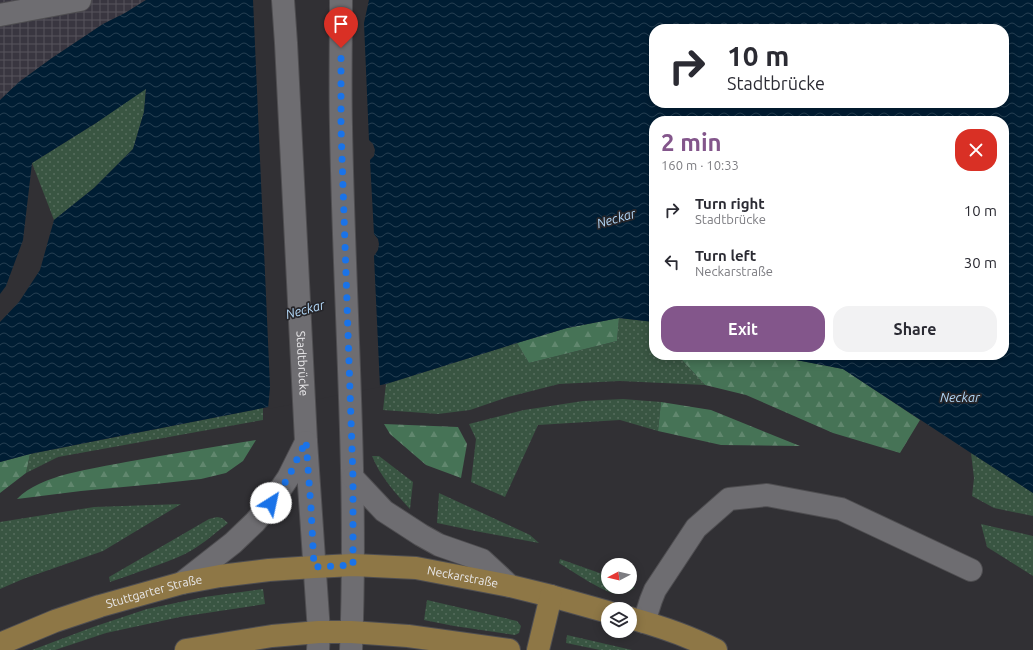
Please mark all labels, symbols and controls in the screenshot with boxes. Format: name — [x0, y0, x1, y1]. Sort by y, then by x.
pin — [324, 7.0, 358, 48]
icon: arrive — [330, 13, 352, 35]
icon: right — [661, 40, 713, 92]
text: 10 m — [727, 40, 789, 71]
text: Stadtbrücke — [727, 73, 825, 93]
text: 2 min — [661, 129, 722, 156]
button: close — [955, 129, 997, 171]
text: 160 m · 10:33 — [661, 158, 739, 172]
text: Turn right — [695, 195, 765, 212]
icon: right — [661, 199, 683, 221]
text: 10 m — [964, 202, 997, 219]
water label: Neckar — [595, 205, 638, 230]
text: Stadtbrücke — [695, 212, 766, 226]
text: Turn left — [695, 247, 756, 264]
icon: left — [661, 251, 683, 273]
text: 30 m — [964, 254, 997, 271]
text: Neckarstraße — [695, 264, 773, 278]
water label: Neckar — [284, 297, 327, 321]
button: Exit — [661, 306, 825, 352]
button: Share — [833, 306, 997, 352]
street label: Stadtbrücke — [294, 330, 311, 396]
water label: Neckar — [940, 390, 981, 404]
position arrow — [250, 482, 292, 524]
north arrow — [601, 558, 637, 594]
map controls — [601, 558, 637, 638]
street label: Neckarstraße — [426, 563, 499, 590]
street label: Stuttgarter Straße — [104, 572, 203, 610]
button: layers — [601, 602, 637, 638]

